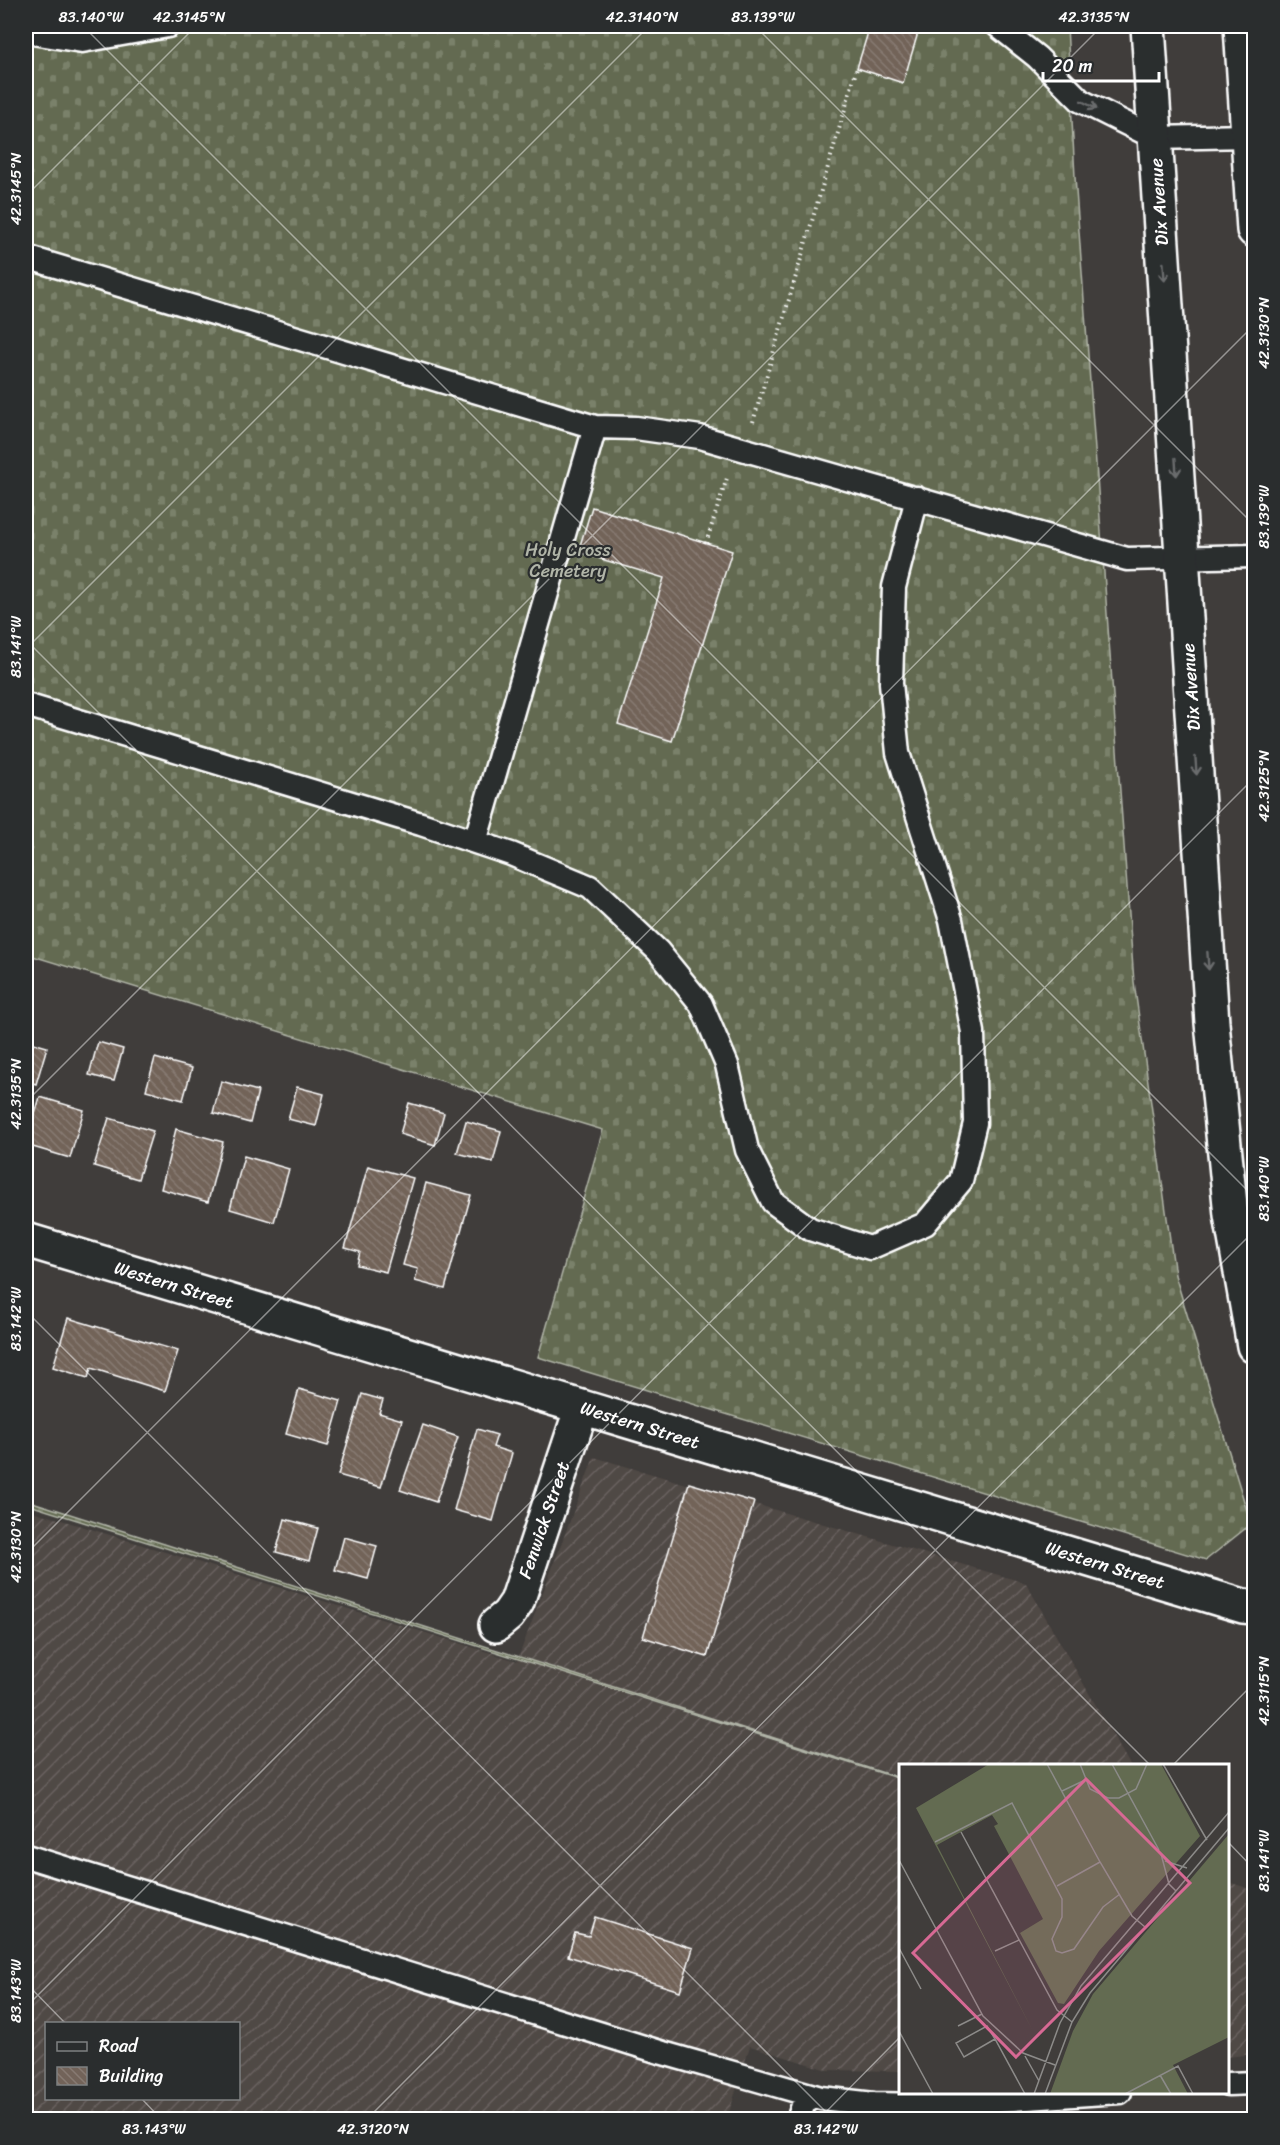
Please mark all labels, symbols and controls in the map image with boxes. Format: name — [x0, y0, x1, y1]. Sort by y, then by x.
text: 83.140°W — [58, 4, 124, 30]
text: 42.3145°N — [153, 4, 226, 30]
text: 42.3140°N — [606, 4, 679, 30]
text: 83.139°W — [731, 4, 795, 30]
text: 42.3135°N — [1058, 4, 1130, 30]
scale bar — [1043, 45, 1158, 83]
text: 20 m — [1052, 50, 1092, 82]
one-way arrow — [1080, 100, 1098, 111]
text: 42.3145°N — [3, 152, 29, 225]
street label: Dix Avenue — [1140, 157, 1178, 247]
one-way arrow — [1159, 262, 1170, 282]
text: 42.3130°N — [1251, 297, 1277, 369]
one-way arrow — [1171, 457, 1182, 477]
text: 83.139°W — [1251, 485, 1277, 549]
park label: Holy Cross Cemetery — [525, 534, 611, 587]
text: 83.141°W — [3, 616, 29, 678]
street label: Dix Avenue — [1172, 642, 1210, 732]
text: 42.3125°N — [1251, 749, 1277, 822]
one-way arrow — [1190, 756, 1201, 776]
one-way arrow — [1203, 951, 1214, 971]
text: 42.3135°N — [3, 1058, 29, 1130]
text: 83.140°W — [1251, 1156, 1277, 1222]
street label: Western Street — [110, 1252, 238, 1318]
text: 83.142°W — [3, 1286, 29, 1351]
street label: Western Street — [576, 1392, 704, 1458]
street label: Fenwick Street — [509, 1457, 579, 1583]
text: 42.3130°N — [3, 1511, 29, 1583]
street label: Western Street — [1041, 1532, 1169, 1598]
text: 42.3115°N — [1251, 1656, 1277, 1726]
inset map — [899, 1764, 1229, 2094]
text: 83.141°W — [1251, 1830, 1277, 1892]
text: 83.143°W — [3, 1959, 29, 2023]
legend — [45, 2022, 240, 2100]
text: Road — [99, 2030, 139, 2062]
text: Building — [99, 2060, 163, 2092]
text: 83.143°W — [122, 2116, 186, 2142]
text: 42.3120°N — [337, 2116, 410, 2142]
text: 83.142°W — [794, 2116, 859, 2142]

